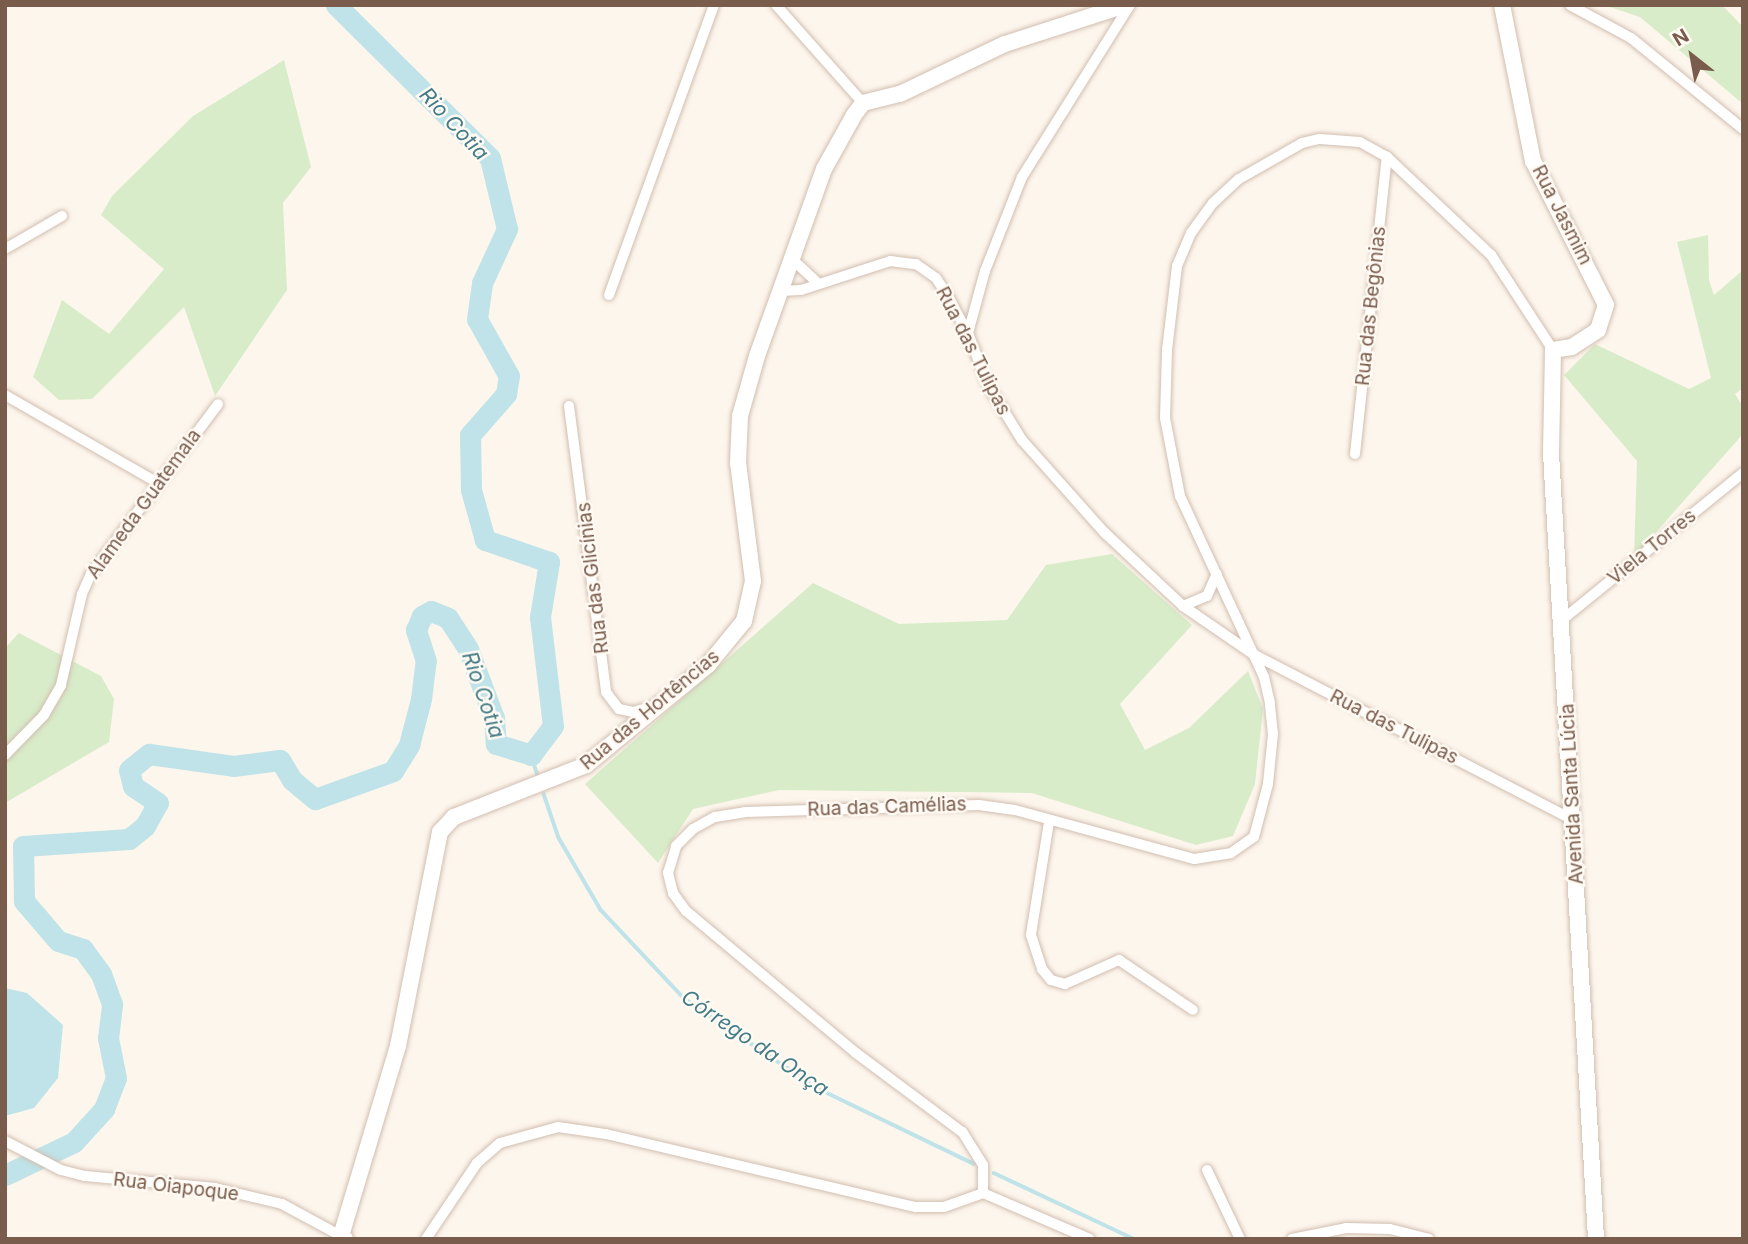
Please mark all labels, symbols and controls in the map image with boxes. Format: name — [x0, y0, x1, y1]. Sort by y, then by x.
north arrow — [1657, 21, 1727, 91]
text: N — [1669, 24, 1693, 51]
water label: Rio Cotia — [414, 83, 494, 165]
street label: Rua Jasmim — [1527, 161, 1597, 269]
street label: Rua das Begônias — [1351, 225, 1391, 387]
street label: Rua das Tulipas — [931, 283, 1015, 419]
street label: Alameda Guatemala — [82, 425, 206, 583]
street label: Rua das Glicínias — [572, 501, 614, 655]
street label: Viela Torres — [1603, 504, 1701, 590]
street label: Rua das Hortências — [576, 645, 724, 775]
water label: Rio Cotia — [456, 648, 510, 742]
street label: Rua das Tulipas — [1326, 685, 1462, 769]
street label: Avenida Santa Lúcia — [1556, 703, 1588, 885]
street label: Rua das Camélias — [807, 793, 967, 821]
water label: Córrego da Onça — [677, 984, 833, 1102]
street label: Rua Oiapoque — [112, 1168, 240, 1206]

